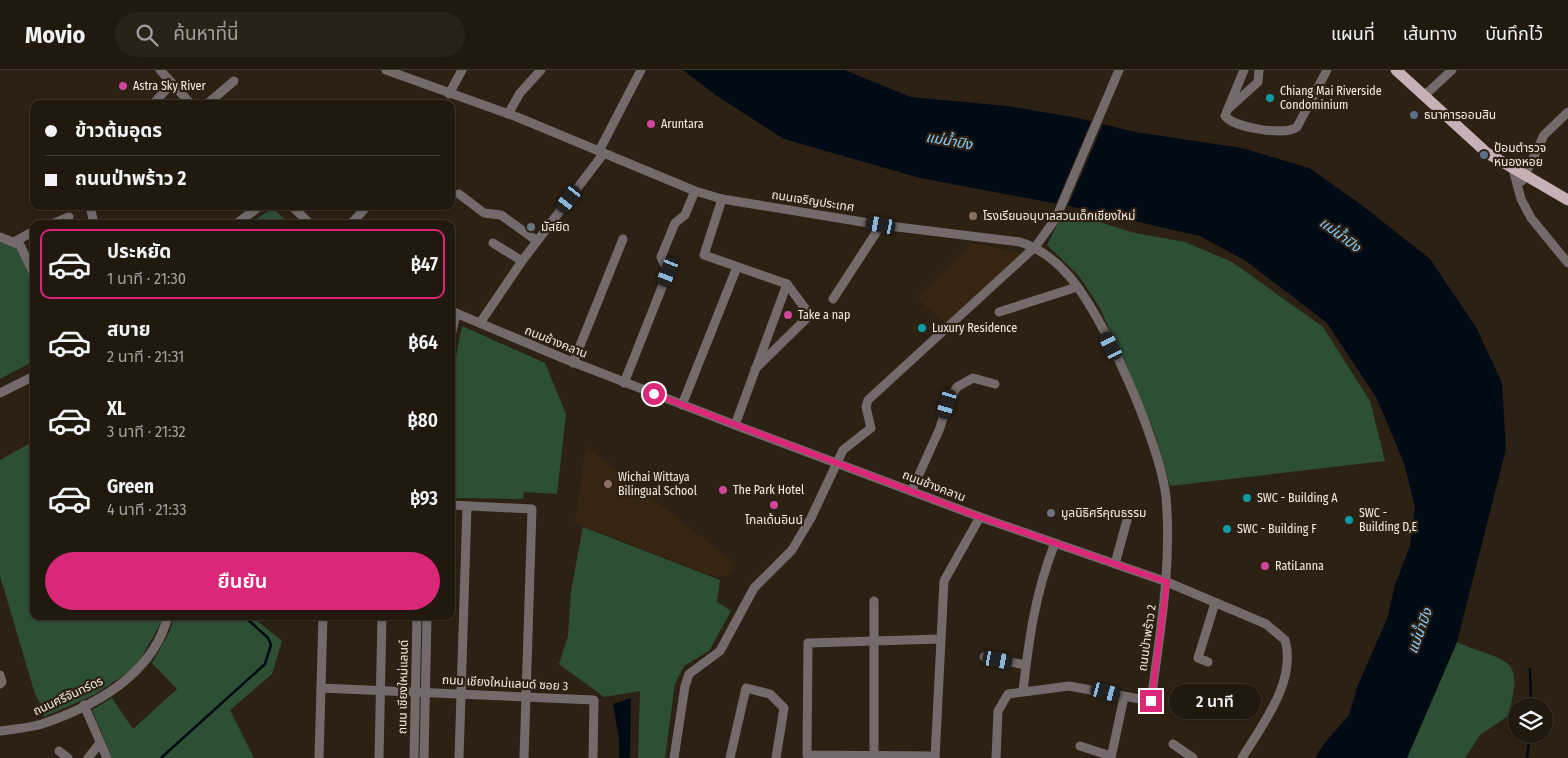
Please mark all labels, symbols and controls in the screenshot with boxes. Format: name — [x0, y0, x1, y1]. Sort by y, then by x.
search box — [115, 12, 465, 57]
text: Movio — [25, 21, 85, 49]
icon: search — [133, 21, 161, 49]
text: ค้นหาที่นี่ — [173, 22, 239, 45]
text: แผนที่ — [1331, 23, 1375, 45]
text: เส้นทาง — [1403, 23, 1457, 45]
text: บันทึกไว้ — [1485, 23, 1543, 45]
place label: Astra Sky River — [133, 79, 206, 93]
marker: Astra Sky River — [117, 80, 129, 92]
place label: Chiang Mai Riverside Condominium — [1280, 84, 1382, 112]
marker: Chiang Mai Riverside Condominium — [1264, 92, 1276, 104]
place label: ธนาคารออมสิน — [1424, 108, 1496, 122]
marker: ธนาคารออมสิน — [1408, 109, 1420, 121]
place label: Aruntara — [661, 117, 704, 131]
marker: Aruntara — [645, 118, 657, 130]
text: ข้าวต้มอุดร — [75, 119, 162, 142]
water label: แม่น้ำปิง — [924, 127, 975, 154]
place label: ป้อมตำรวจ หนองหอย — [1494, 141, 1546, 169]
marker: ป้อมตำรวจ หนองหอย — [1478, 149, 1490, 161]
text: ถนนป่าพร้าว 2 — [75, 167, 186, 190]
car — [553, 183, 584, 215]
street label: ถนนเจริญประเทศ — [770, 188, 856, 214]
place label: โรงเรียนอนุบาลสวนเด็กเชียงใหม่ — [983, 209, 1135, 223]
marker: โรงเรียนอนุบาลสวนเด็กเชียงใหม่ — [967, 210, 979, 222]
water label: แม่น้ำปิง — [1316, 213, 1366, 257]
car — [864, 215, 897, 235]
place label: มัสยิด — [541, 220, 570, 234]
marker: มัสยิด — [525, 221, 537, 233]
text: ประหยัด — [107, 240, 171, 263]
icon: car — [47, 242, 92, 287]
text: ฿47 — [411, 253, 438, 276]
car — [655, 255, 680, 289]
text: 1 นาที · 21:30 — [107, 269, 186, 288]
place label: Take a nap — [798, 308, 850, 322]
marker: Take a nap — [782, 309, 794, 321]
text: สบาย — [107, 318, 151, 341]
icon: car — [47, 320, 92, 365]
place label: Luxury Residence — [932, 321, 1017, 335]
marker: Luxury Residence — [916, 322, 928, 334]
street label: ถนนช้างคลาน — [523, 323, 589, 361]
car — [1097, 329, 1124, 363]
text: ฿64 — [408, 331, 438, 354]
text: 2 นาที · 21:31 — [107, 347, 184, 366]
route start — [643, 383, 665, 405]
car — [935, 387, 958, 421]
text: XL — [107, 397, 126, 420]
icon: car — [47, 398, 92, 443]
text: ฿80 — [408, 409, 438, 432]
text: 3 นาที · 21:32 — [107, 422, 186, 441]
street label: ถนนช้างคลาน — [901, 468, 967, 504]
place label: Wichai Wittaya Bilingual School — [618, 470, 697, 498]
text: Green — [107, 475, 154, 498]
icon: car — [47, 476, 92, 521]
marker: Wichai Wittaya Bilingual School — [602, 478, 614, 490]
place label: The Park Hotel — [733, 483, 804, 497]
marker: The Park Hotel — [717, 484, 729, 496]
text: ฿93 — [410, 487, 438, 510]
place label: SWC - Building A — [1257, 491, 1338, 505]
marker: SWC - Building A — [1241, 492, 1253, 504]
marker: โกลเด้นอินน์ — [768, 499, 780, 511]
text: 4 นาที · 21:33 — [107, 500, 186, 519]
place label: มูลนิธิศรีคุณธรรม — [1061, 506, 1146, 520]
place label: SWC - Building D,E — [1359, 506, 1417, 534]
marker: มูลนิธิศรีคุณธรรม — [1045, 507, 1057, 519]
place label: โกลเด้นอินน์ — [745, 513, 803, 527]
marker: SWC - Building D,E — [1343, 514, 1355, 526]
place label: SWC - Building F — [1237, 522, 1317, 536]
marker: SWC - Building F — [1221, 523, 1233, 535]
button: ยืนยัน — [45, 552, 440, 610]
place label: RatiLanna — [1275, 559, 1324, 573]
marker: RatiLanna — [1259, 560, 1271, 572]
street label: ถนนป่าพร้าว 2 — [1135, 604, 1159, 672]
water label: แม่น้ำปิง — [1402, 604, 1436, 656]
street label: ถนน เชียงใหม่แลนด์ — [395, 640, 411, 734]
car — [981, 650, 1014, 670]
street label: ถนน เชียงใหม่แลนด์ ซอย 3 — [442, 673, 568, 693]
street label: ถนนศรีจันทร์ดร — [31, 674, 105, 718]
car — [1089, 681, 1122, 703]
callout: 2 นาที — [1168, 684, 1261, 718]
route end — [1140, 690, 1162, 712]
text: 2 นาที — [1196, 692, 1234, 711]
map controls — [1508, 698, 1553, 743]
button: layers — [1508, 698, 1553, 743]

